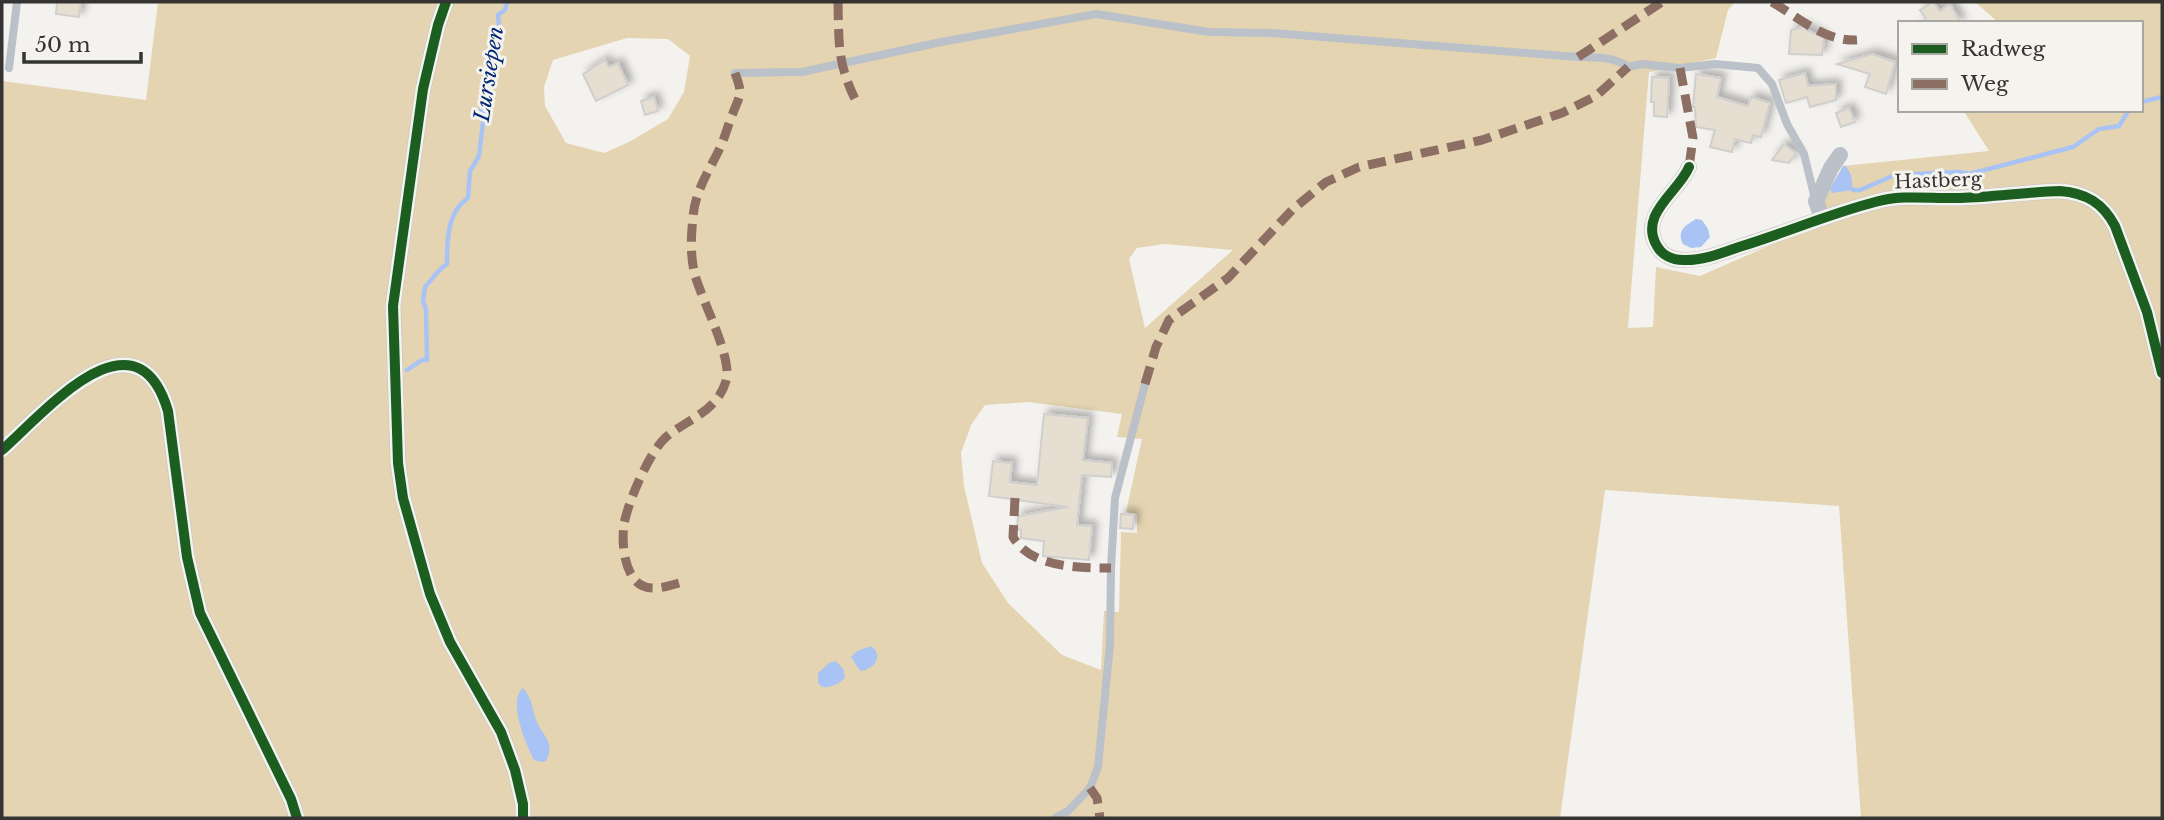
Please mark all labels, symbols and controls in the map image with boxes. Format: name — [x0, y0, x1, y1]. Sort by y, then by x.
scale bar — [24, 21, 142, 65]
legend — [1898, 21, 2143, 112]
water label: Lursiepen — [468, 25, 509, 124]
text: 50 m — [35, 32, 91, 58]
text: Radweg — [1961, 36, 2046, 62]
text: Weg — [1960, 71, 2009, 97]
street label: Hastberg — [1894, 167, 1983, 194]

